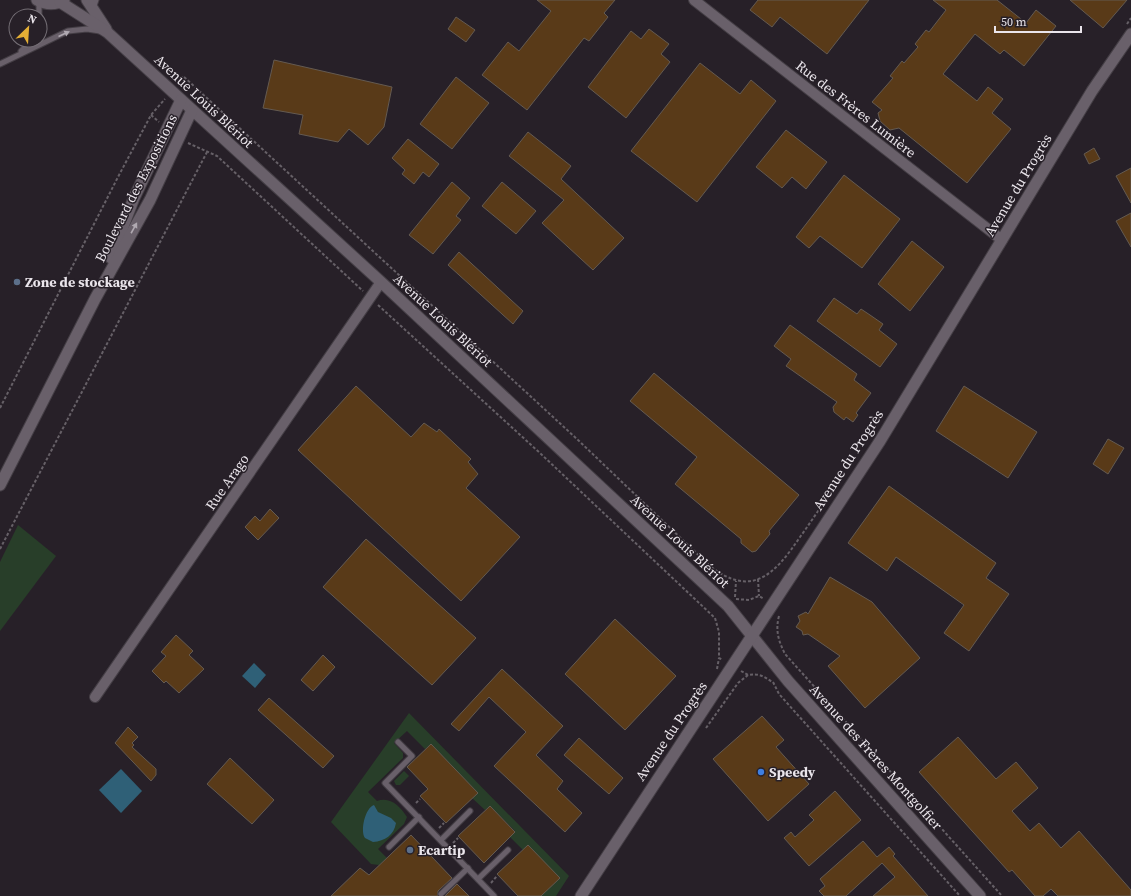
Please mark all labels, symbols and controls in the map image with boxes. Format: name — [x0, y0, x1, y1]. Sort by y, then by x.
north arrow — [8, 8, 48, 48]
scale bar — [995, 8, 1081, 34]
text: N — [25, 11, 39, 28]
text: 50 m — [1001, 14, 1027, 30]
one-way arrow — [58, 30, 70, 36]
street label: Avenue Louis Blériot — [150, 50, 258, 153]
street label: Rue des Frères Lumière — [792, 56, 920, 162]
street label: Boulevard des Expositions — [90, 111, 182, 265]
street label: Avenue du Progrès — [979, 130, 1057, 240]
one-way arrow — [131, 223, 137, 234]
street label: Avenue Louis Blériot — [389, 269, 497, 372]
place label: Zone de stockage — [25, 272, 135, 292]
marker: Zone de stockage — [12, 277, 22, 287]
street label: Avenue du Progrès — [808, 406, 888, 514]
street label: Rue Arago — [200, 450, 254, 514]
street label: Avenue Louis Blériot — [626, 490, 734, 593]
street label: Avenue du Progrès — [630, 677, 712, 785]
street label: Avenue des Frères Montgolfier — [805, 680, 947, 834]
place label: Speedy — [769, 762, 816, 782]
marker: Speedy — [756, 767, 766, 777]
place label: Ecartip — [418, 840, 466, 860]
marker: Ecartip — [405, 845, 415, 855]

